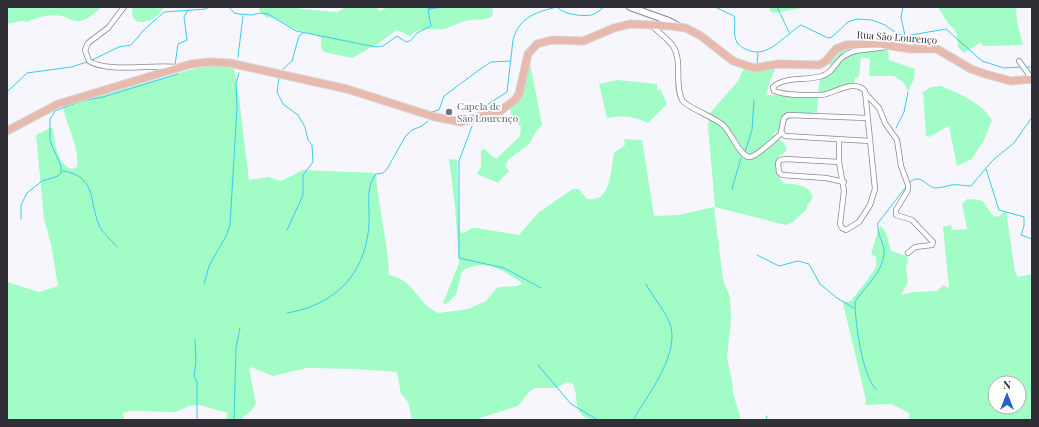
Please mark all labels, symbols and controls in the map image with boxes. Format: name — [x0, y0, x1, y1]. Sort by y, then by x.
street label: Rua São Lourenço — [856, 27, 938, 47]
place label: Capela de São Lourenço — [457, 99, 519, 125]
marker: Capela de São Lourenço — [444, 107, 454, 117]
north arrow — [987, 375, 1027, 415]
text: N — [1003, 377, 1011, 392]

